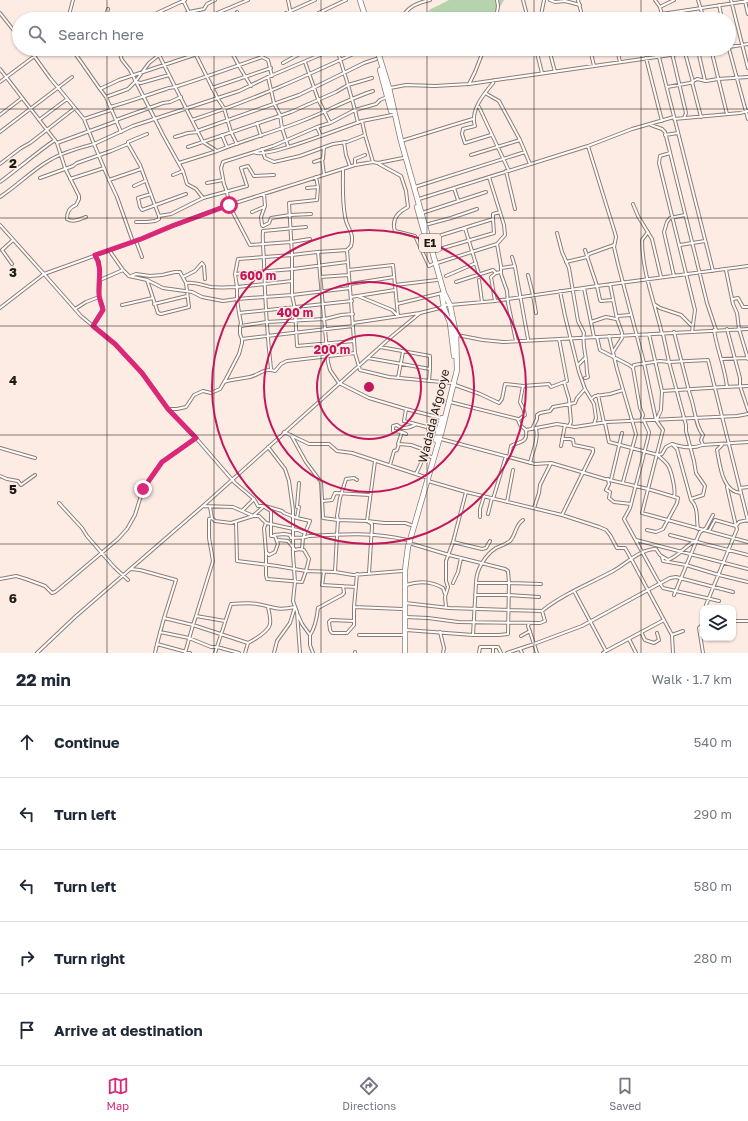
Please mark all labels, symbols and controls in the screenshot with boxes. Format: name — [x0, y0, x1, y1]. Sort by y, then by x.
search box — [12, 12, 736, 56]
icon: search — [26, 23, 48, 45]
text: Search here — [58, 25, 144, 43]
text: 2 — [9, 155, 17, 171]
route start — [220, 196, 238, 214]
road number: E1 — [419, 234, 441, 252]
text: 3 — [9, 264, 17, 280]
text: 600 m — [240, 268, 276, 283]
text: 400 m — [277, 305, 313, 320]
text: 200 m — [314, 342, 350, 357]
street label: Wadada Afgooye — [415, 367, 452, 464]
text: 4 — [9, 372, 17, 388]
centre of rings — [362, 380, 376, 394]
route end — [134, 480, 152, 498]
text: 5 — [9, 481, 17, 497]
text: 6 — [9, 590, 17, 606]
map controls — [700, 605, 736, 641]
button: layers — [700, 605, 736, 641]
text: 22 min — [16, 669, 71, 690]
text: Walk · 1.7 km — [652, 671, 732, 687]
icon: ahead — [16, 731, 38, 753]
text: Continue — [54, 733, 120, 751]
text: 540 m — [694, 734, 732, 750]
icon: left — [16, 803, 38, 825]
text: Turn left — [54, 805, 116, 823]
text: 290 m — [694, 806, 732, 822]
icon: left — [16, 875, 38, 897]
text: Turn left — [54, 877, 116, 895]
text: 580 m — [694, 878, 732, 894]
icon: right — [16, 947, 38, 969]
text: Turn right — [54, 949, 125, 967]
text: 280 m — [694, 950, 732, 966]
icon: arrive — [16, 1019, 38, 1041]
text: Arrive at destination — [54, 1021, 203, 1039]
tab: Map — [107, 1075, 129, 1112]
tab: Directions — [342, 1075, 396, 1112]
tab: Saved — [609, 1075, 641, 1112]

